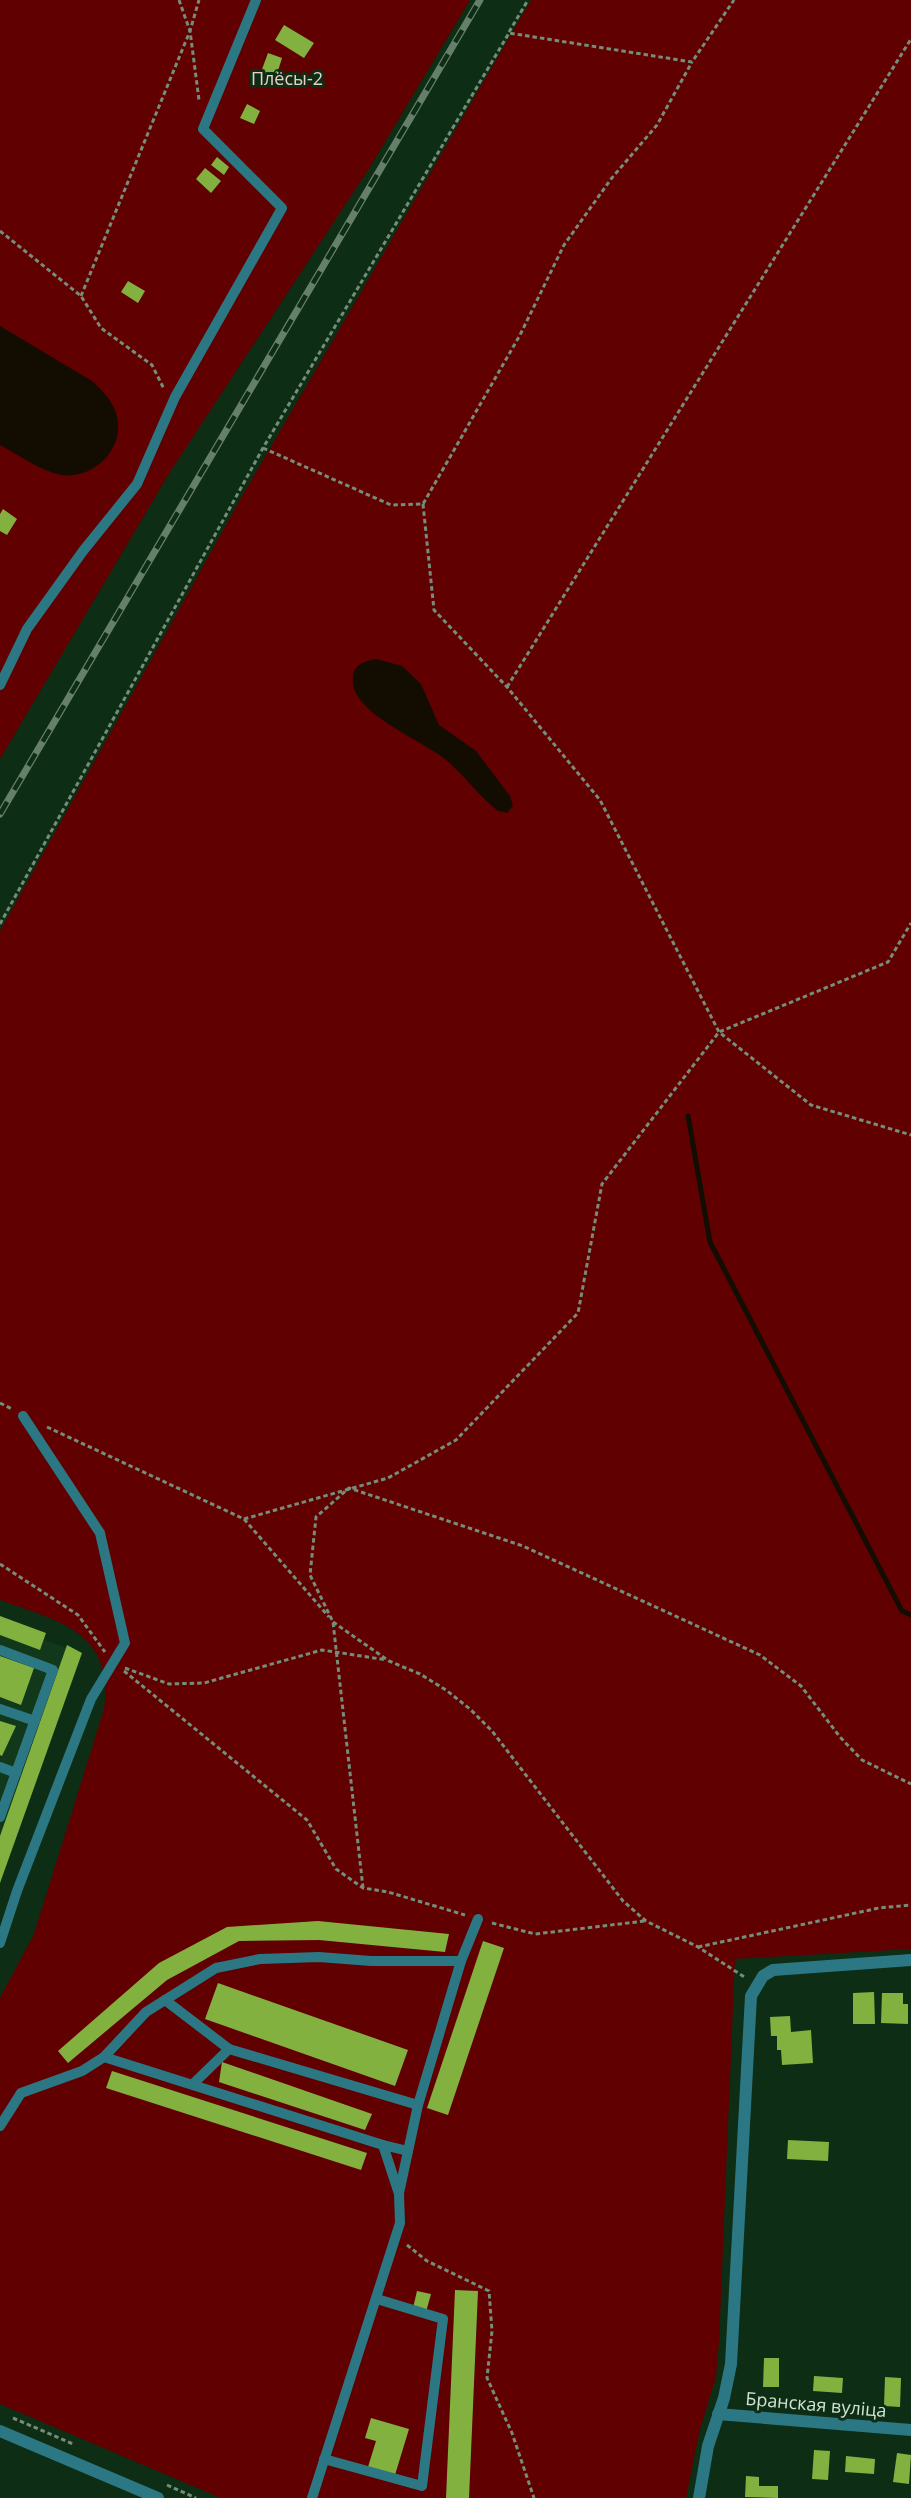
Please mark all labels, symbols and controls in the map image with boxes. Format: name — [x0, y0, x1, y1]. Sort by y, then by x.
park label: Плёсы-2 — [251, 66, 323, 90]
street label: Бранская вуліца — [744, 2386, 888, 2422]

